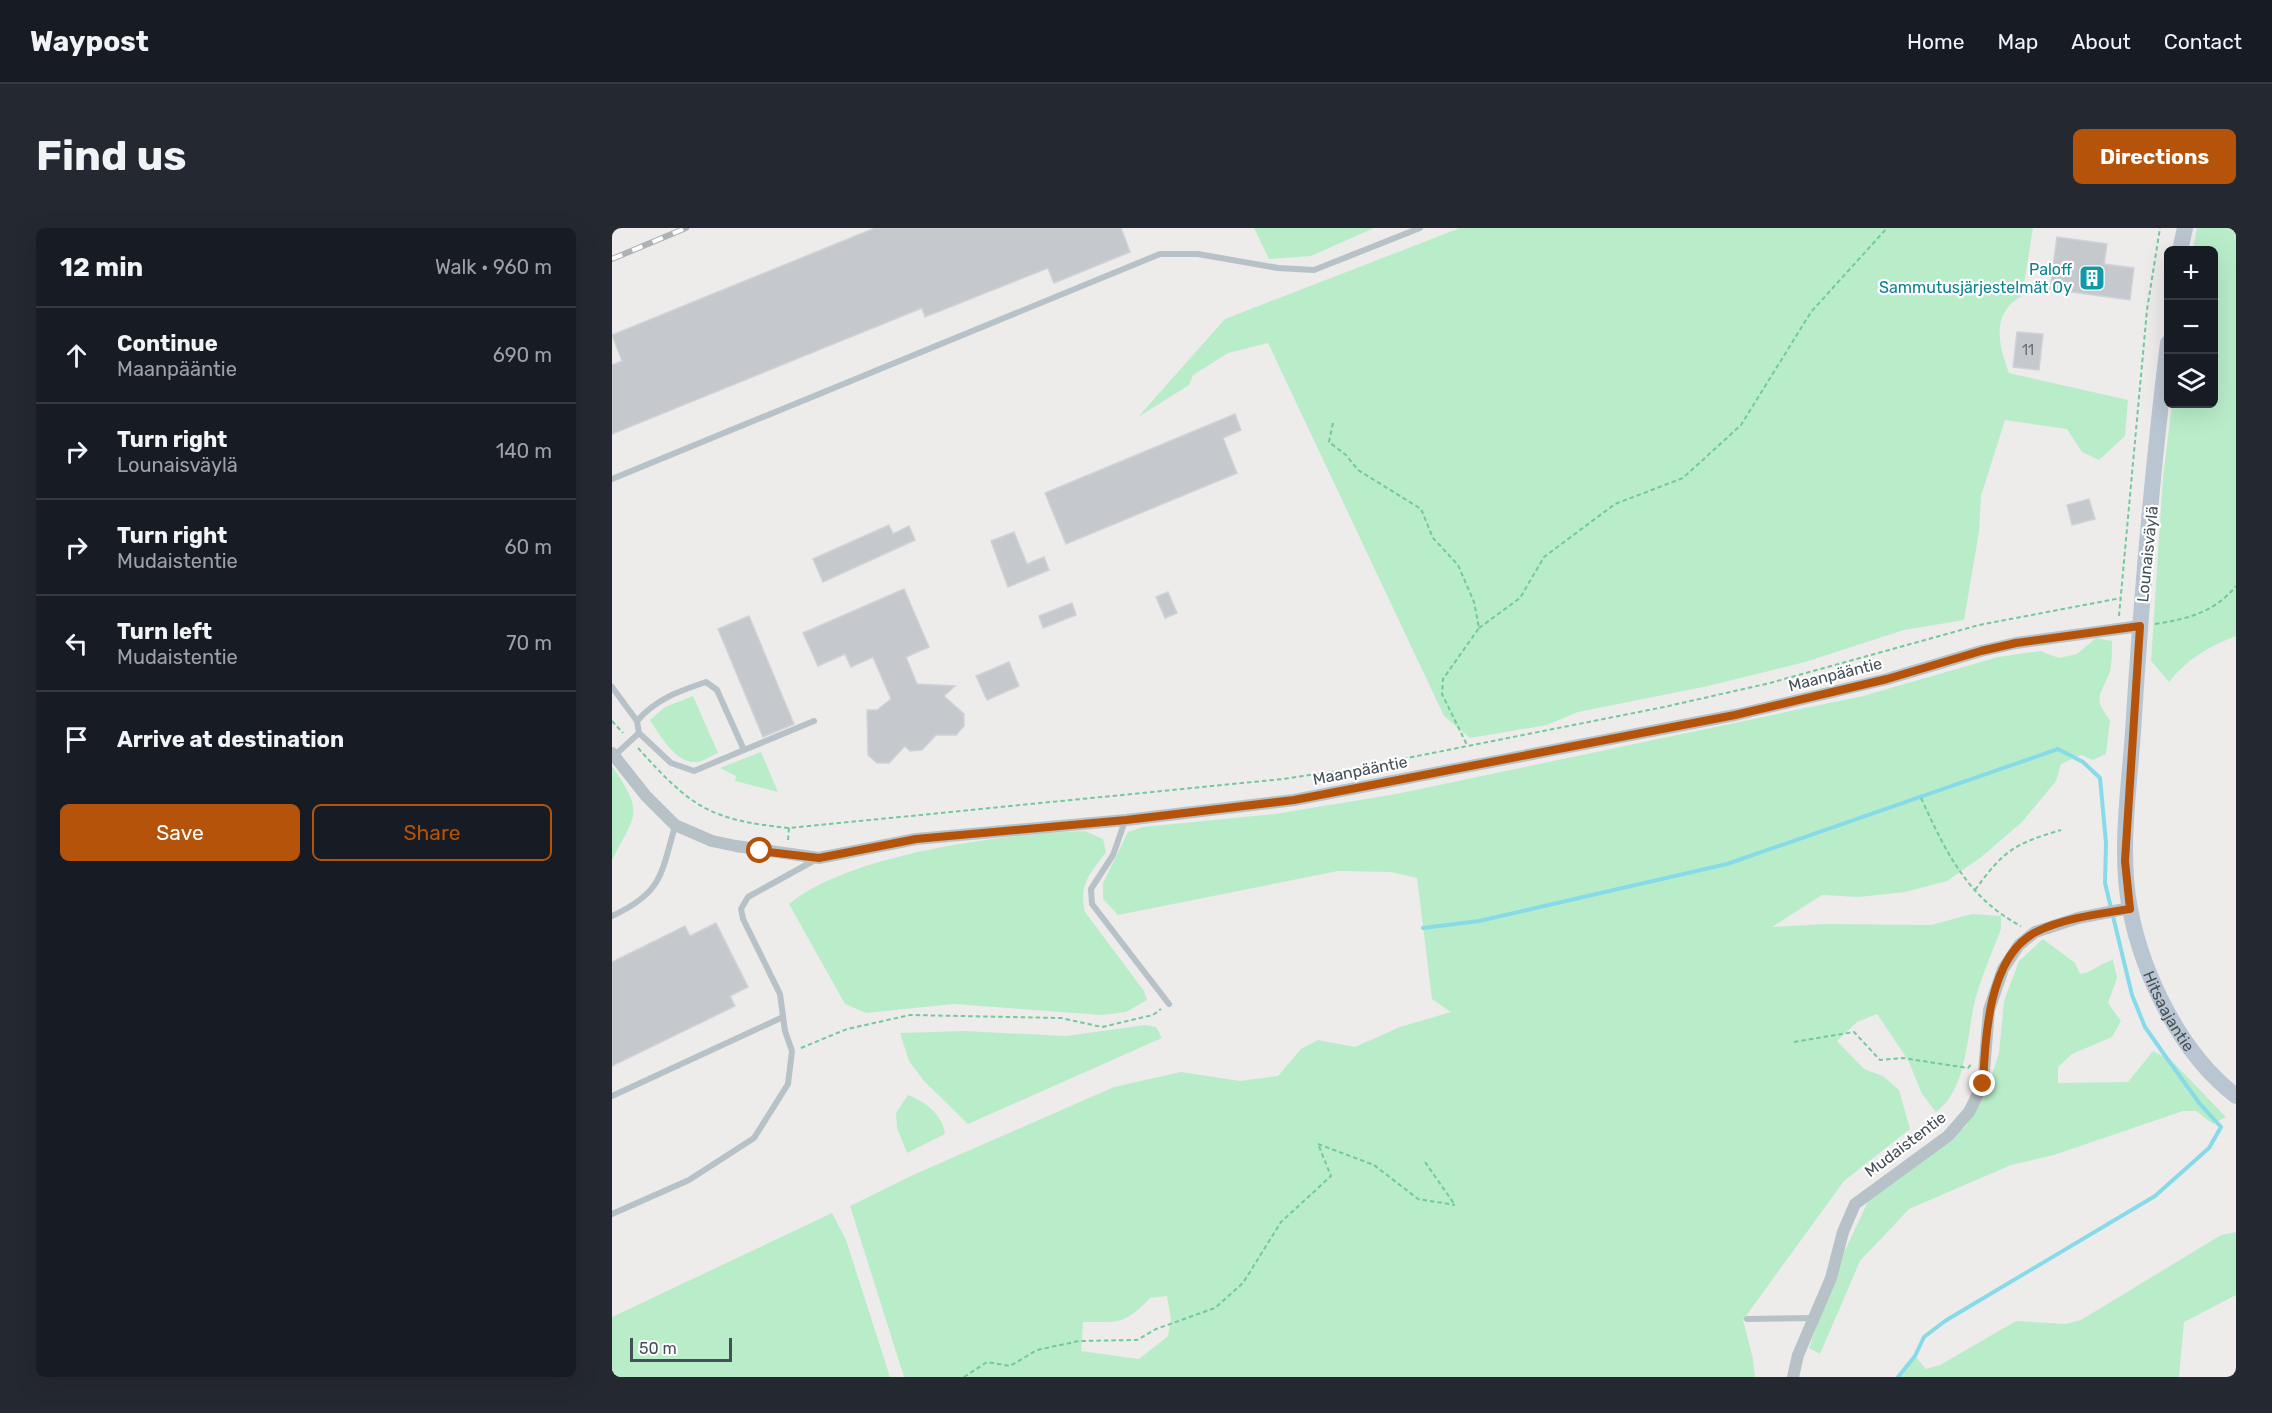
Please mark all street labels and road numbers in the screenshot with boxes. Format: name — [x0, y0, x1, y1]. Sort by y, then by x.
street label: Lounaisväylä — [2133, 505, 2162, 603]
street label: Maanpääntie — [1786, 654, 1884, 695]
street label: Maanpääntie — [1311, 752, 1409, 789]
street label: Hitsaajantie — [2139, 968, 2198, 1055]
street label: Mudaistentie — [1861, 1108, 1950, 1181]

